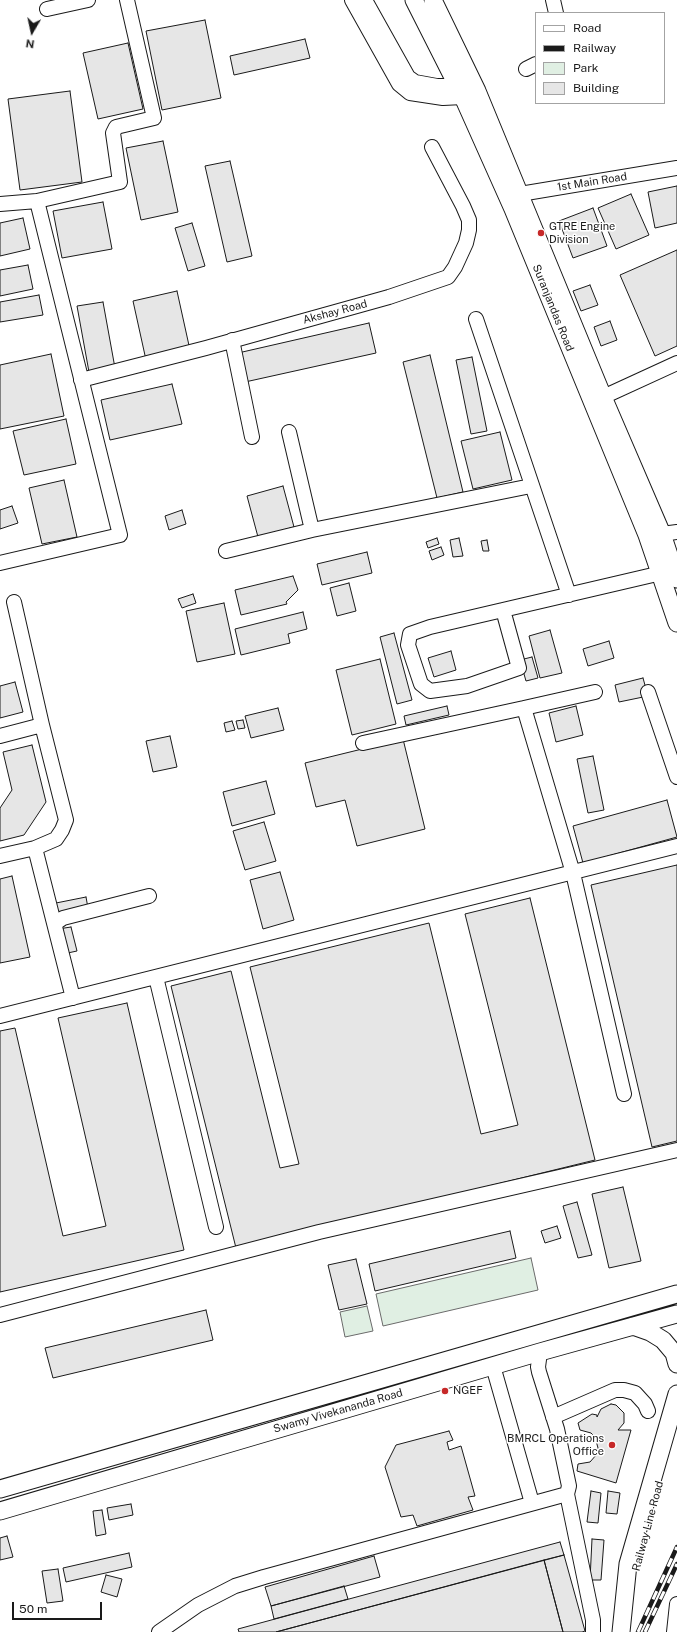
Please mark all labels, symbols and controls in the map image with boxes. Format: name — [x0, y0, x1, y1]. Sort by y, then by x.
north arrow — [12, 12, 52, 52]
legend — [535, 12, 665, 104]
text: Road — [573, 21, 601, 35]
text: N — [25, 37, 35, 50]
text: Railway — [573, 41, 616, 55]
text: Park — [573, 61, 599, 75]
text: Building — [573, 81, 619, 95]
street label: 1st Main Road — [556, 170, 628, 194]
place label: GTRE Engine Division — [549, 220, 615, 246]
marker: GTRE Engine Division — [536, 228, 546, 238]
street label: Suranjandas Road — [530, 263, 576, 353]
street label: Akshay Road — [301, 297, 369, 327]
place label: NGEF — [453, 1384, 483, 1398]
street label: Swamy Vivekananda Road — [272, 1386, 404, 1436]
marker: NGEF — [440, 1386, 450, 1396]
place label: BMRCL Operations Office — [507, 1432, 604, 1458]
marker: BMRCL Operations Office — [607, 1440, 617, 1450]
street label: Railway Line Road — [630, 1480, 666, 1572]
scale bar — [14, 1594, 104, 1620]
text: 50 m — [19, 1602, 47, 1616]

